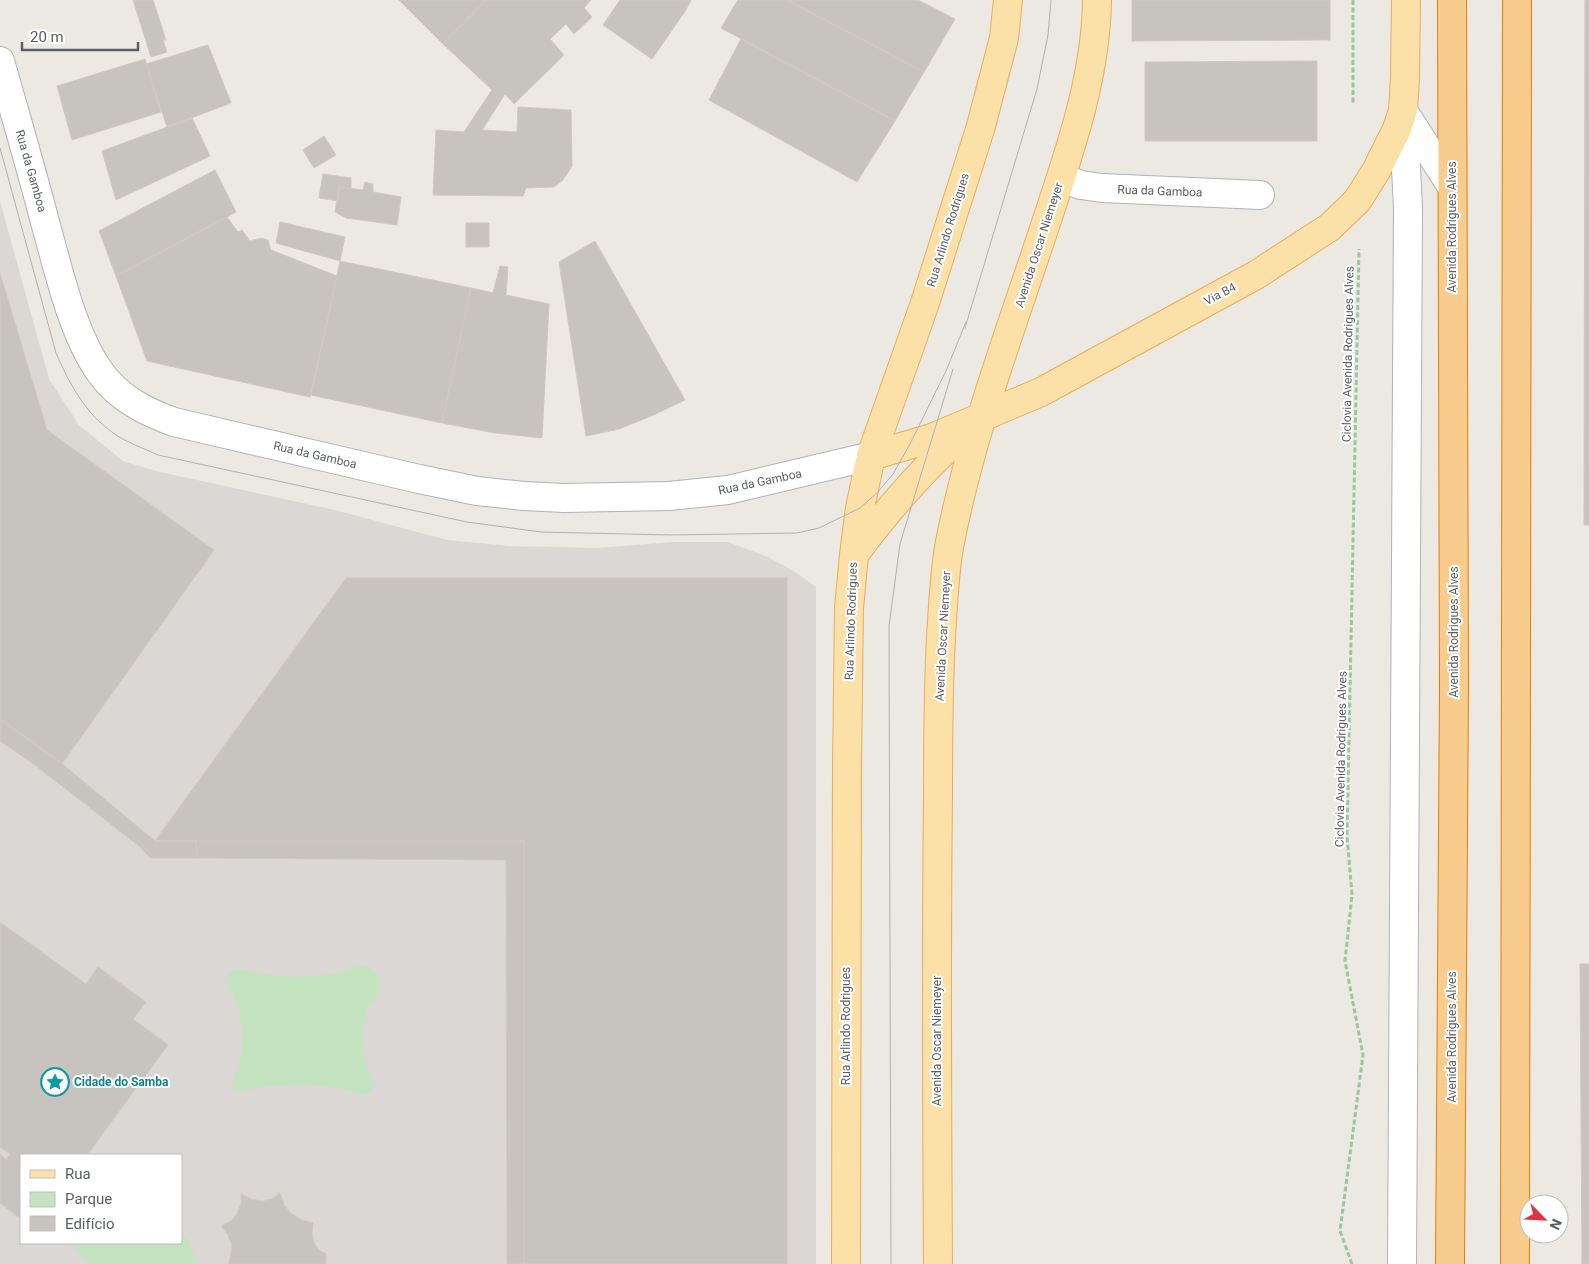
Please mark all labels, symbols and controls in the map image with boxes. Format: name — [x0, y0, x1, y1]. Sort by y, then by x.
scale bar — [22, 20, 139, 52]
text: 20 m — [30, 28, 64, 46]
street label: Rua da Gamboa — [13, 128, 49, 214]
street label: Avenida Rodrigues Alves — [1445, 161, 1459, 293]
street label: Rua Arlindo Rodrigues — [924, 171, 972, 289]
street label: Avenida Oscar Niemeyer — [1012, 181, 1066, 309]
street label: Rua da Gamboa — [1117, 183, 1203, 199]
street label: Ciclovia Avenida Rodrigues Alves — [1339, 266, 1357, 442]
street label: Via B4 — [1202, 280, 1239, 308]
street label: Rua da Gamboa — [272, 439, 358, 471]
street label: Rua da Gamboa — [717, 466, 803, 498]
street label: Rua Arlindo Rodrigues — [842, 562, 860, 680]
street label: Avenida Rodrigues Alves — [1447, 566, 1461, 698]
street label: Avenida Oscar Niemeyer — [933, 571, 953, 701]
street label: Ciclovia Avenida Rodrigues Alves — [1332, 671, 1350, 847]
street label: Rua Arlindo Rodrigues — [839, 967, 853, 1085]
street label: Avenida Rodrigues Alves — [1445, 971, 1459, 1103]
street label: Avenida Oscar Niemeyer — [930, 976, 944, 1106]
place icon: Cidade do Samba — [40, 1067, 70, 1097]
place label: Cidade do Samba — [74, 1075, 169, 1089]
legend — [20, 1154, 182, 1244]
text: Rua — [65, 1165, 91, 1183]
text: Parque — [65, 1190, 112, 1208]
north arrow — [1519, 1194, 1569, 1244]
text: Edifício — [65, 1215, 114, 1233]
text: N — [1547, 1217, 1565, 1232]

